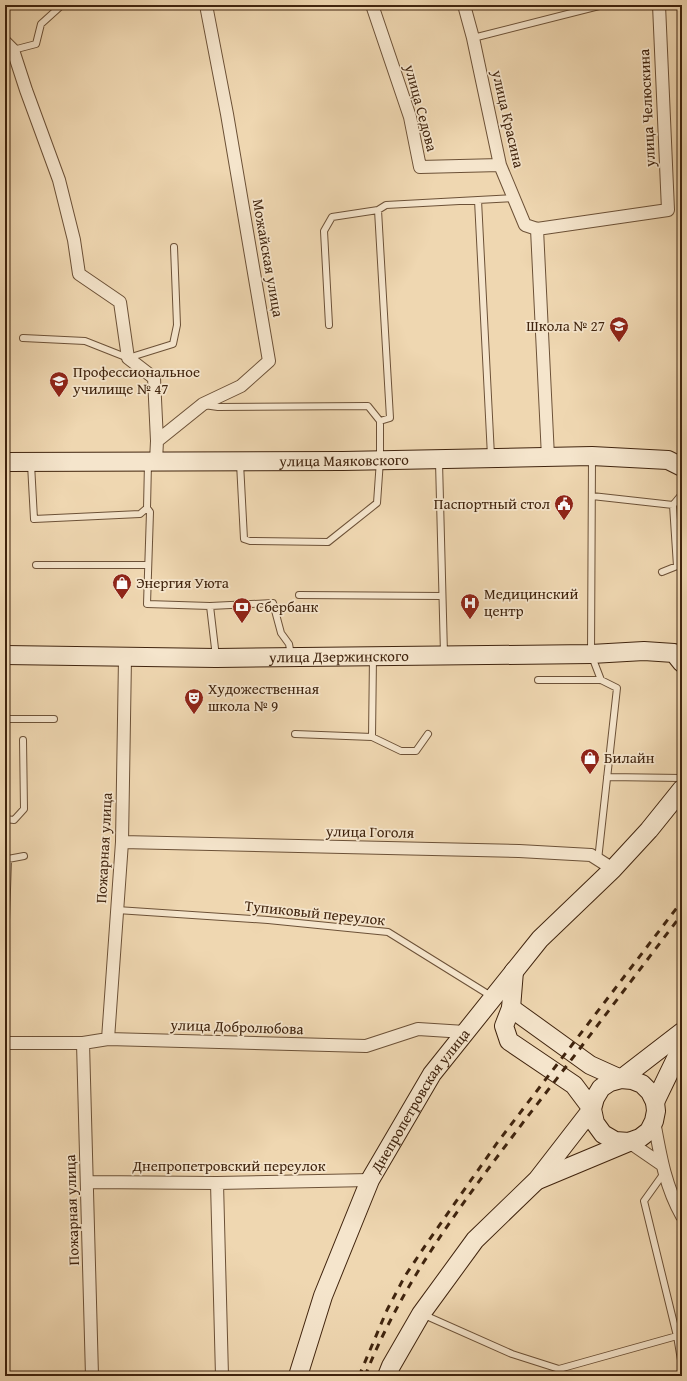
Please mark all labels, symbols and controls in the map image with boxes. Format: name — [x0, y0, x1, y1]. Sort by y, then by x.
street label: улица Челюскина — [633, 48, 660, 169]
street label: улица Седова — [400, 61, 443, 155]
street label: улица Красина — [487, 67, 530, 171]
street label: Можайская улица — [248, 197, 289, 319]
place label: Школа № 27 — [526, 315, 605, 336]
school or university icon: Школа № 27 — [608, 315, 630, 343]
place label: Профессиональное училище № 47 — [72, 361, 200, 399]
school or university icon: Профессиональное училище № 47 — [48, 370, 70, 398]
street label: улица Маяковского — [278, 449, 409, 471]
place label: Паспортный стол — [434, 493, 550, 514]
public building icon: Паспортный стол — [553, 493, 575, 521]
shop icon: Энергия Уюта — [111, 572, 133, 600]
place label: Энергия Уюта — [136, 572, 230, 593]
place label: Медицинский центр — [484, 583, 578, 621]
hospital icon: Медицинский центр — [459, 592, 481, 620]
bank icon: Сбербанк — [231, 596, 253, 624]
place label: Сбербанк — [256, 596, 318, 617]
street label: улица Дзержинского — [268, 645, 409, 667]
place label: Художественная школа № 9 — [208, 678, 320, 716]
theatre icon: Художественная школа № 9 — [183, 687, 205, 715]
shop icon: Билайн — [579, 747, 601, 775]
place label: Билайн — [604, 747, 655, 768]
street label: Пожарная улица — [90, 791, 117, 904]
street label: улица Гоголя — [325, 820, 415, 843]
street label: Тупиковый переулок — [244, 895, 386, 930]
street label: улица Добролюбова — [169, 1014, 305, 1039]
street label: Днепропетровская улица — [365, 1023, 475, 1177]
street label: Пожарная улица — [59, 1153, 84, 1266]
street label: Днепропетровский переулок — [131, 1155, 326, 1176]

